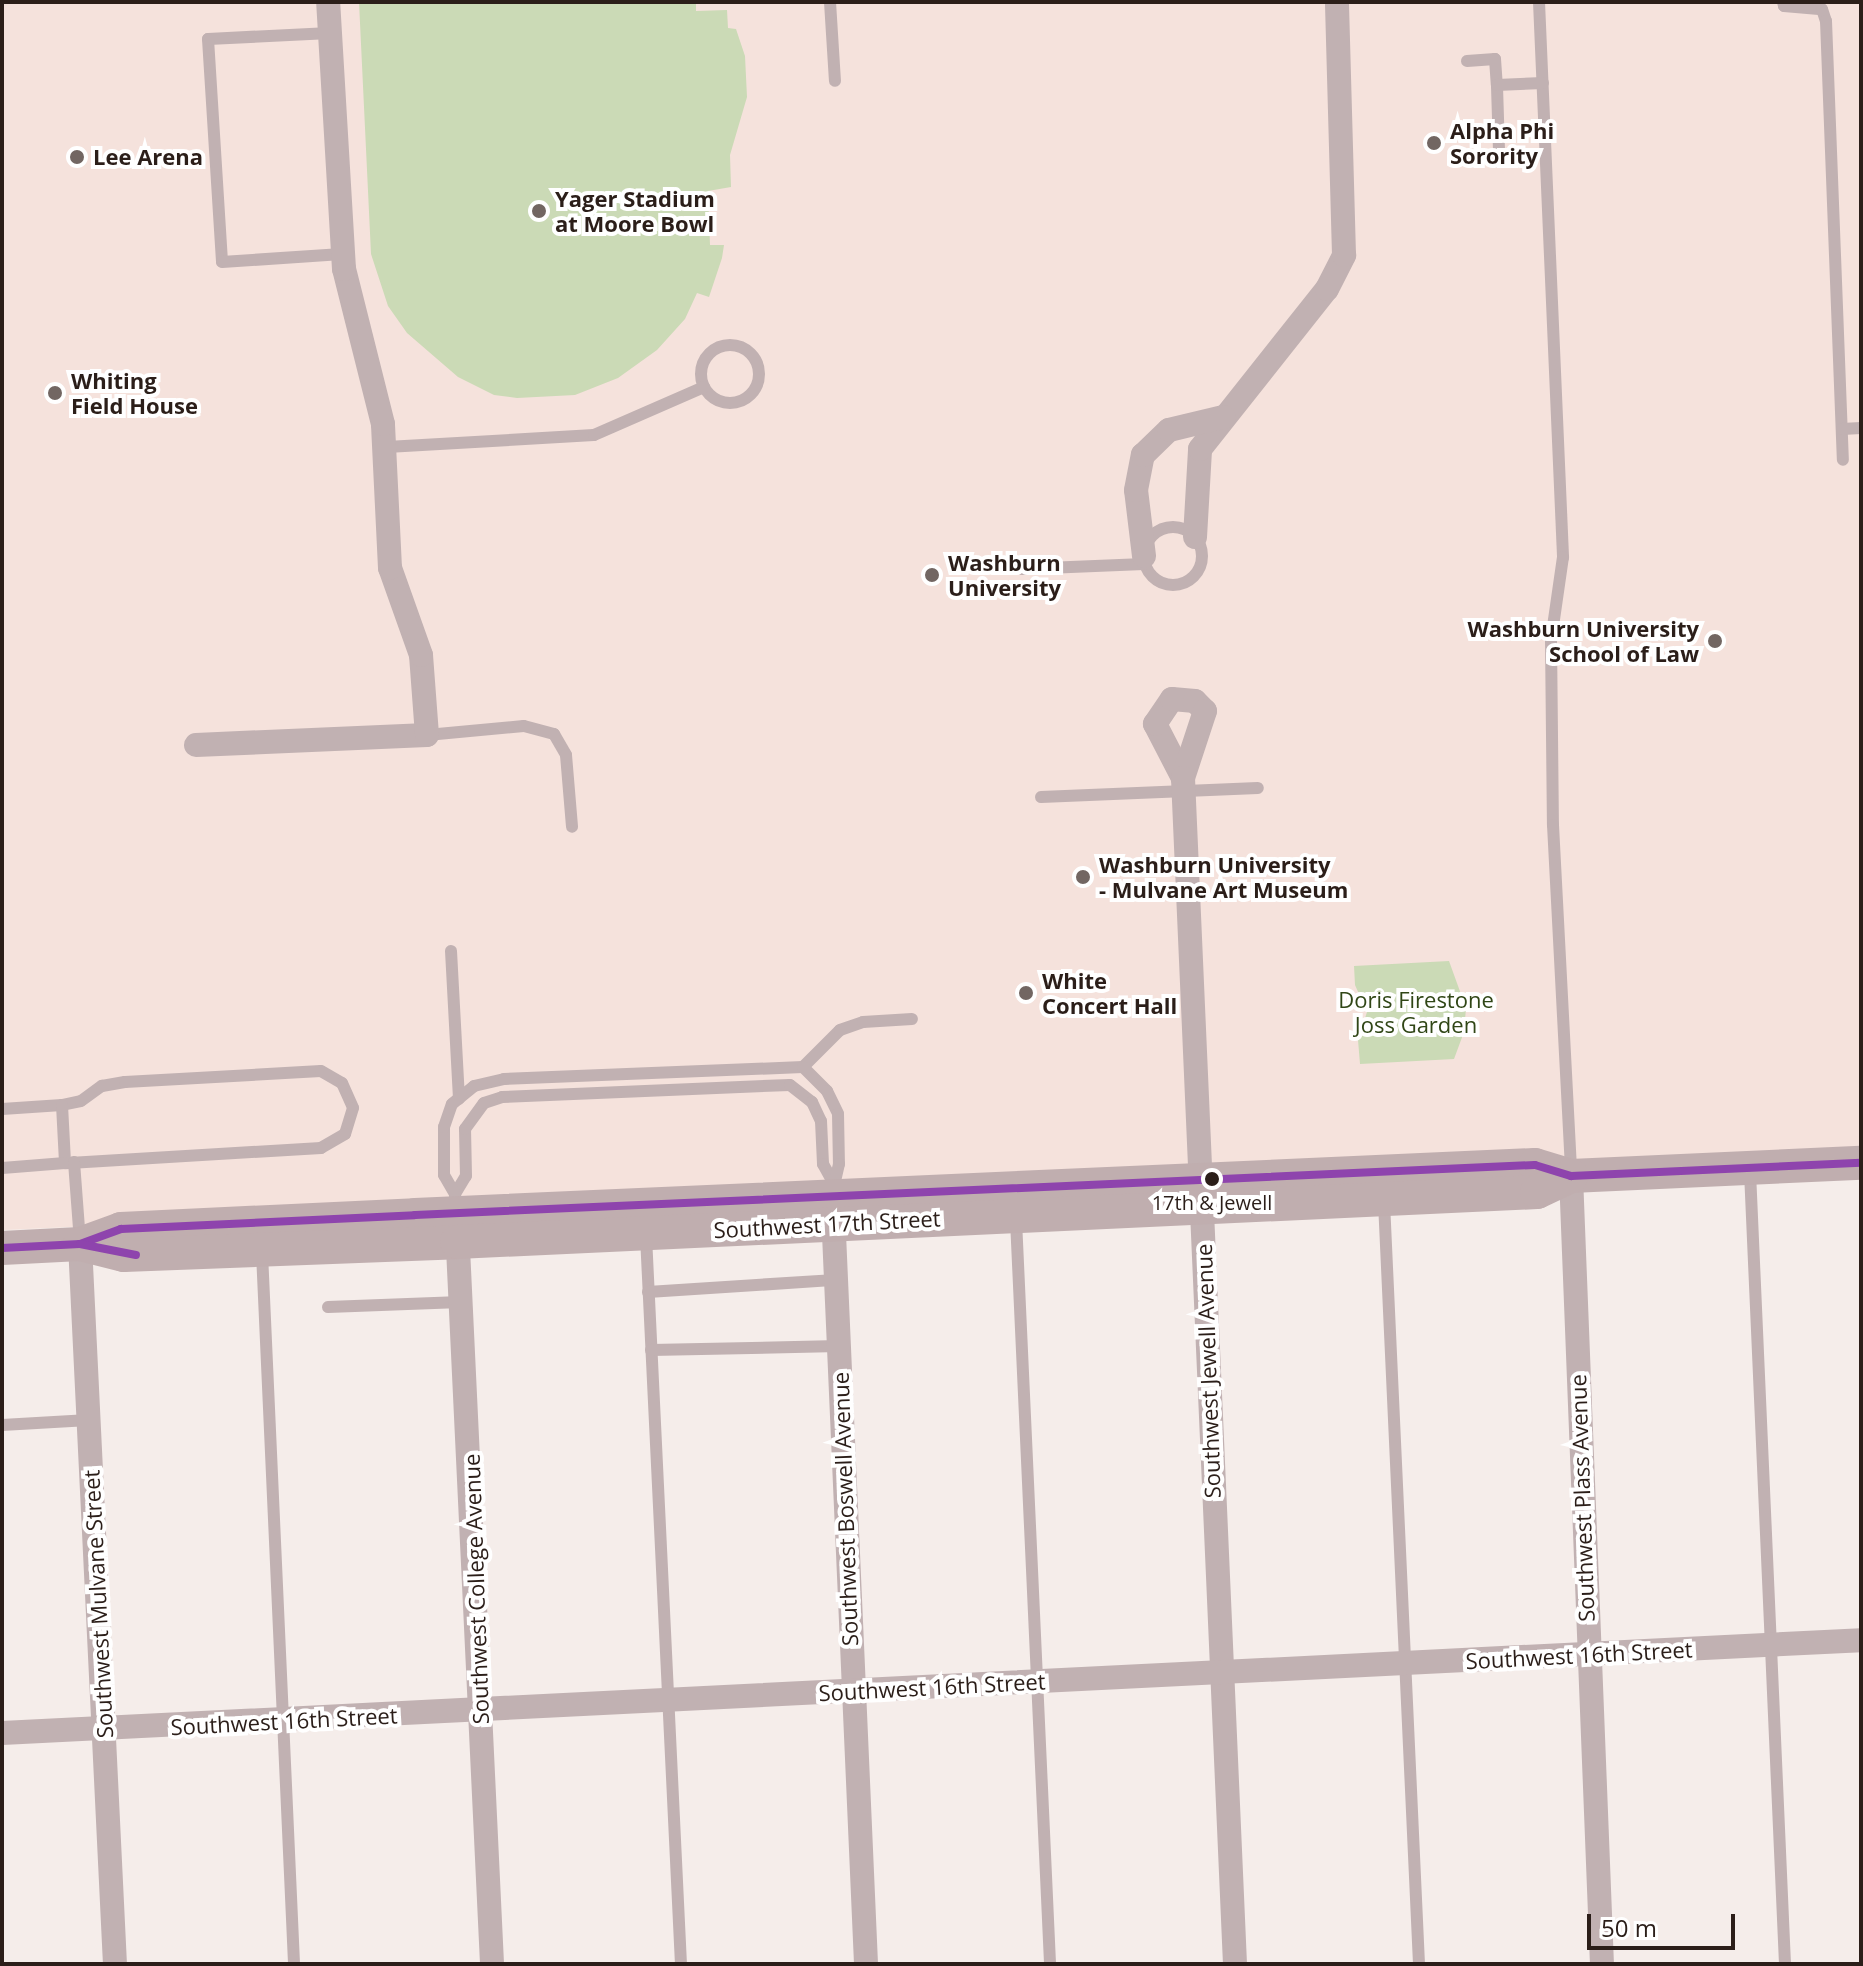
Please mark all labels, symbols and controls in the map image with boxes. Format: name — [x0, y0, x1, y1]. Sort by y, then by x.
place label: Alpha Phi Sorority — [1450, 117, 1554, 168]
marker: Alpha Phi Sorority — [1425, 134, 1443, 152]
place label: Lee Arena — [93, 144, 203, 170]
marker: Lee Arena — [68, 148, 86, 166]
place label: Yager Stadium at Moore Bowl — [555, 185, 715, 236]
marker: Yager Stadium at Moore Bowl — [530, 202, 548, 220]
place label: Whiting Field House — [71, 367, 198, 418]
marker: Whiting Field House — [46, 384, 64, 402]
place label: Washburn University — [948, 549, 1061, 600]
marker: Washburn University — [923, 566, 941, 584]
place label: Washburn University School of Law — [1467, 615, 1699, 666]
marker: Washburn University School of Law — [1706, 632, 1724, 650]
place label: Washburn University - Mulvane Art Museum — [1099, 851, 1348, 902]
marker: Washburn University - Mulvane Art Museum — [1074, 868, 1092, 886]
place label: White Concert Hall — [1042, 967, 1177, 1018]
marker: White Concert Hall — [1017, 984, 1035, 1002]
park label: Doris Firestone Joss Garden — [1338, 986, 1494, 1038]
marker: 17th & Jewell — [1204, 1171, 1220, 1187]
place label: 17th & Jewell — [1152, 1190, 1272, 1214]
street label: Southwest 17th Street — [713, 1205, 941, 1243]
street label: Southwest Jewell Avenue — [1190, 1243, 1226, 1499]
street label: Southwest Boswell Avenue — [827, 1371, 863, 1647]
street label: Southwest Plass Avenue — [1564, 1374, 1600, 1622]
street label: Southwest College Avenue — [458, 1453, 494, 1725]
street label: Southwest Mulvane Street — [78, 1469, 118, 1739]
street label: Southwest 16th Street — [1465, 1636, 1693, 1674]
street label: Southwest 16th Street — [818, 1668, 1046, 1706]
street label: Southwest 16th Street — [170, 1702, 398, 1740]
scale bar — [1591, 1898, 1739, 1948]
text: 50 m — [1601, 1911, 1657, 1944]

